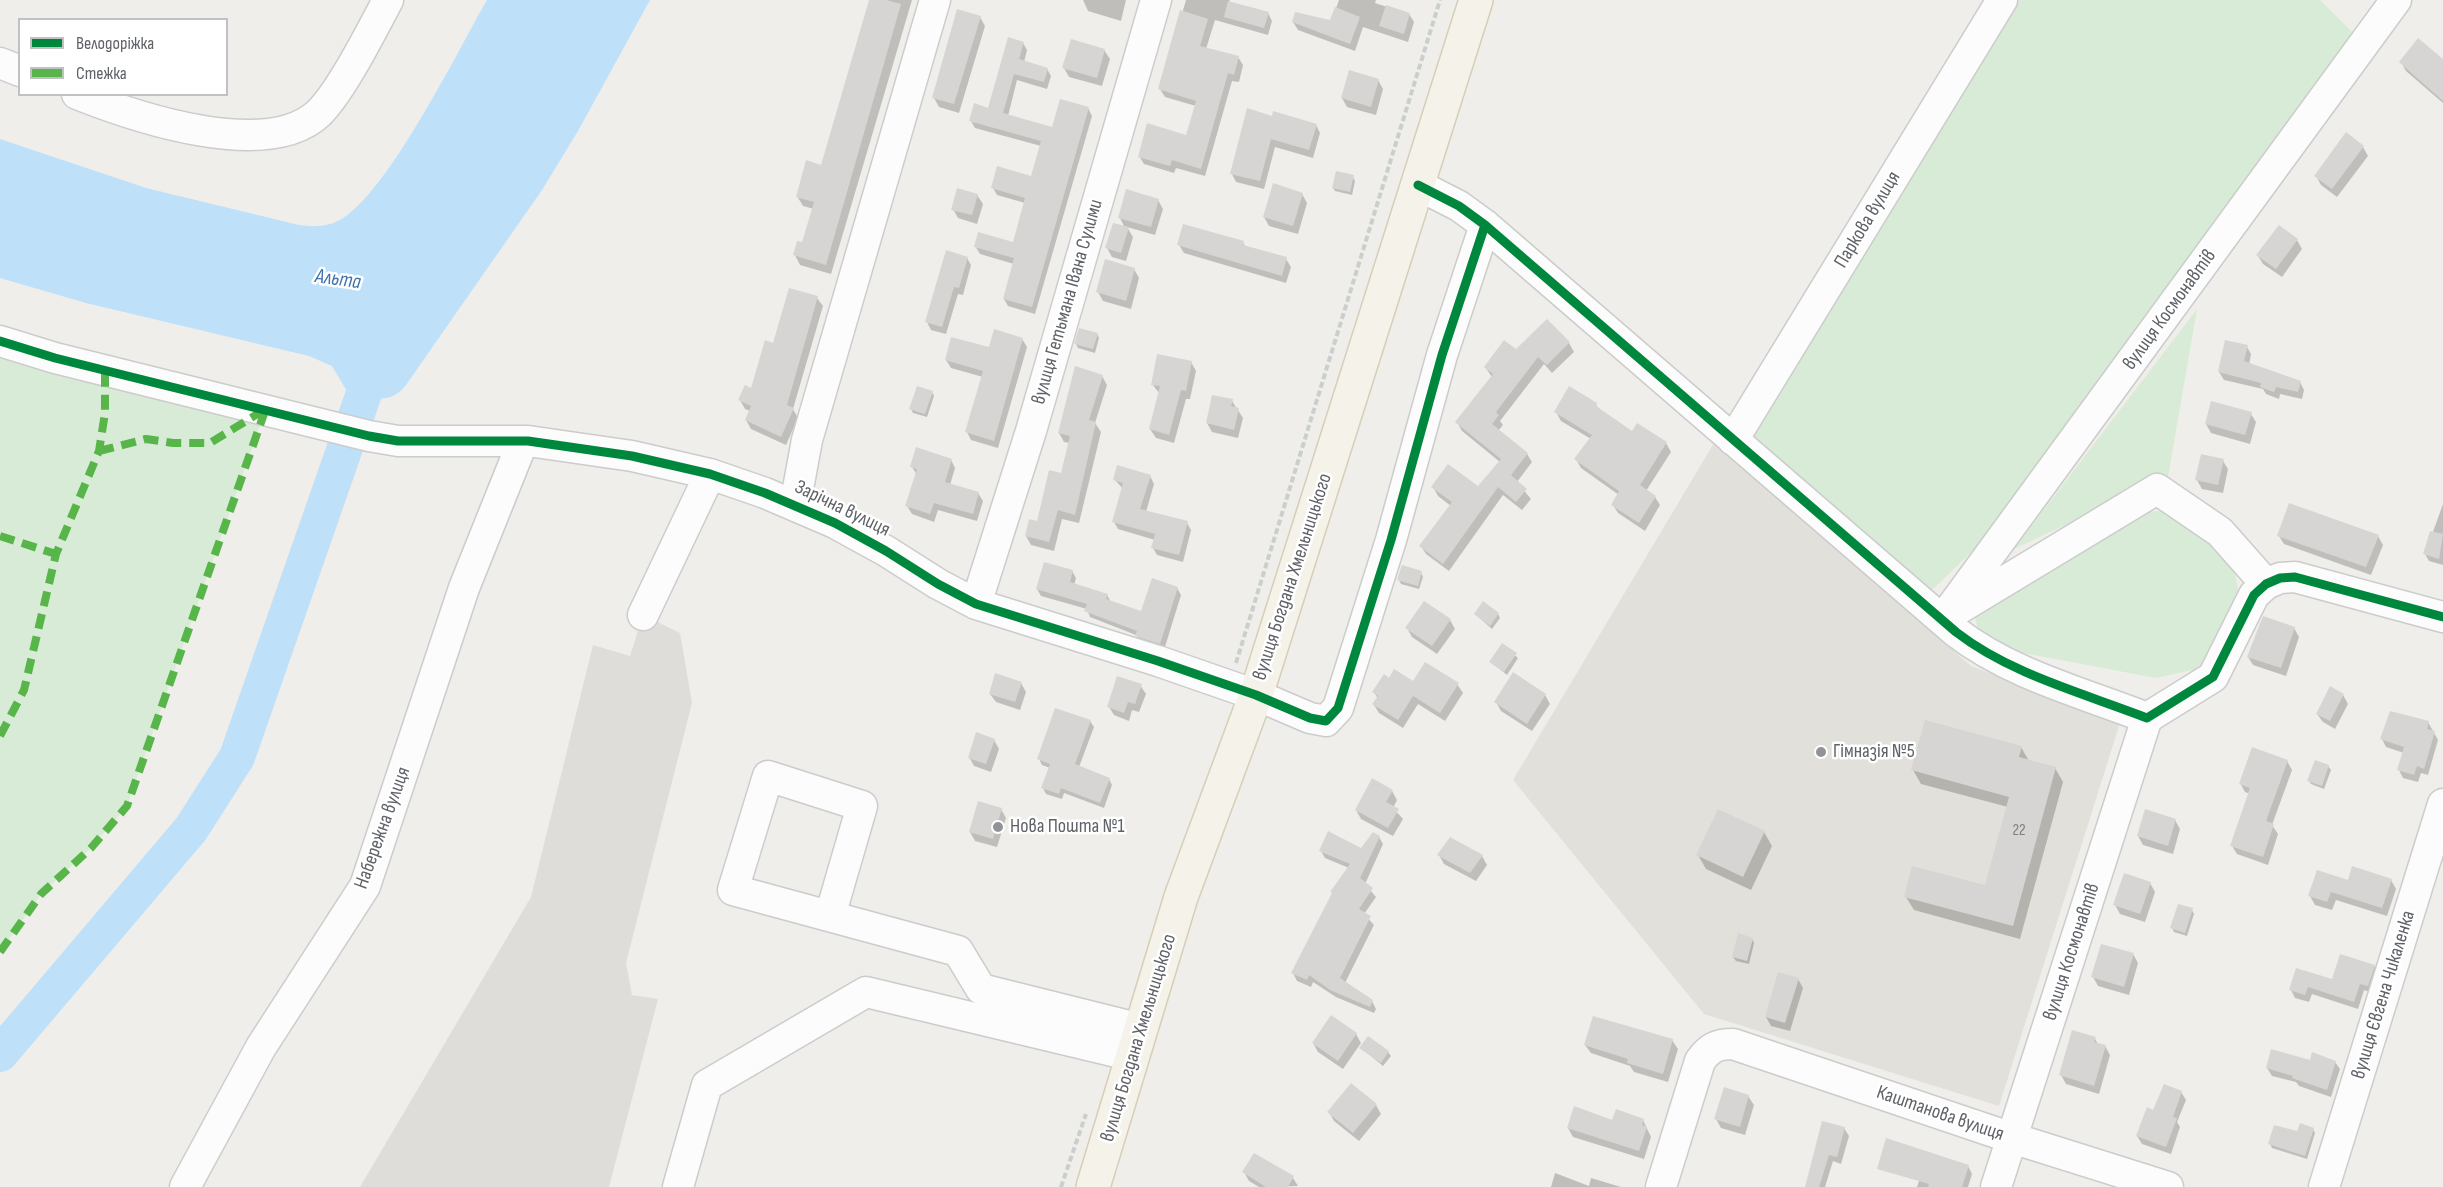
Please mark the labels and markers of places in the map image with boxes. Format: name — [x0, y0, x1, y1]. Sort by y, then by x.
place label: Гімназія №5 — [1833, 740, 1915, 764]
marker: Гімназія №5 — [1814, 745, 1828, 759]
place label: Нова Пошта №1 — [1010, 815, 1124, 839]
marker: Нова Пошта №1 — [991, 820, 1005, 834]

